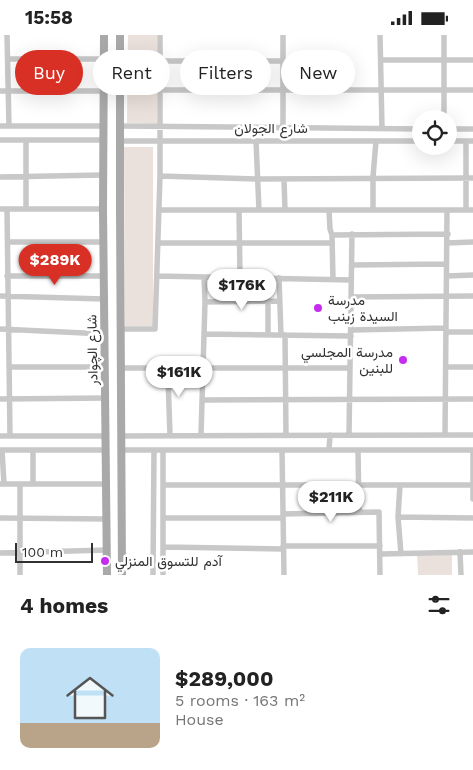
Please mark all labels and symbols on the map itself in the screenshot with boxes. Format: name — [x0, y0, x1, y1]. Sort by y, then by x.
street label: شارع الجولان — [234, 120, 308, 139]
pin: $289K — [20, 243, 90, 286]
pin: $176K — [207, 269, 277, 311]
place label: مدرسة السيدة زينب — [328, 292, 398, 325]
marker: مدرسة السيدة زينب — [312, 302, 324, 314]
street label: شارع الچوادر — [83, 314, 104, 387]
place label: مدرسة المجلسي للبنين — [301, 344, 393, 377]
marker: مدرسة المجلسي للبنين — [397, 354, 409, 366]
pin: $161K — [144, 355, 214, 398]
pin: $211K — [296, 481, 366, 523]
scale bar — [15, 540, 92, 563]
place label: آدم للتسوق المنزلي — [115, 553, 223, 573]
marker: آدم للتسوق المنزلي — [99, 555, 111, 567]

